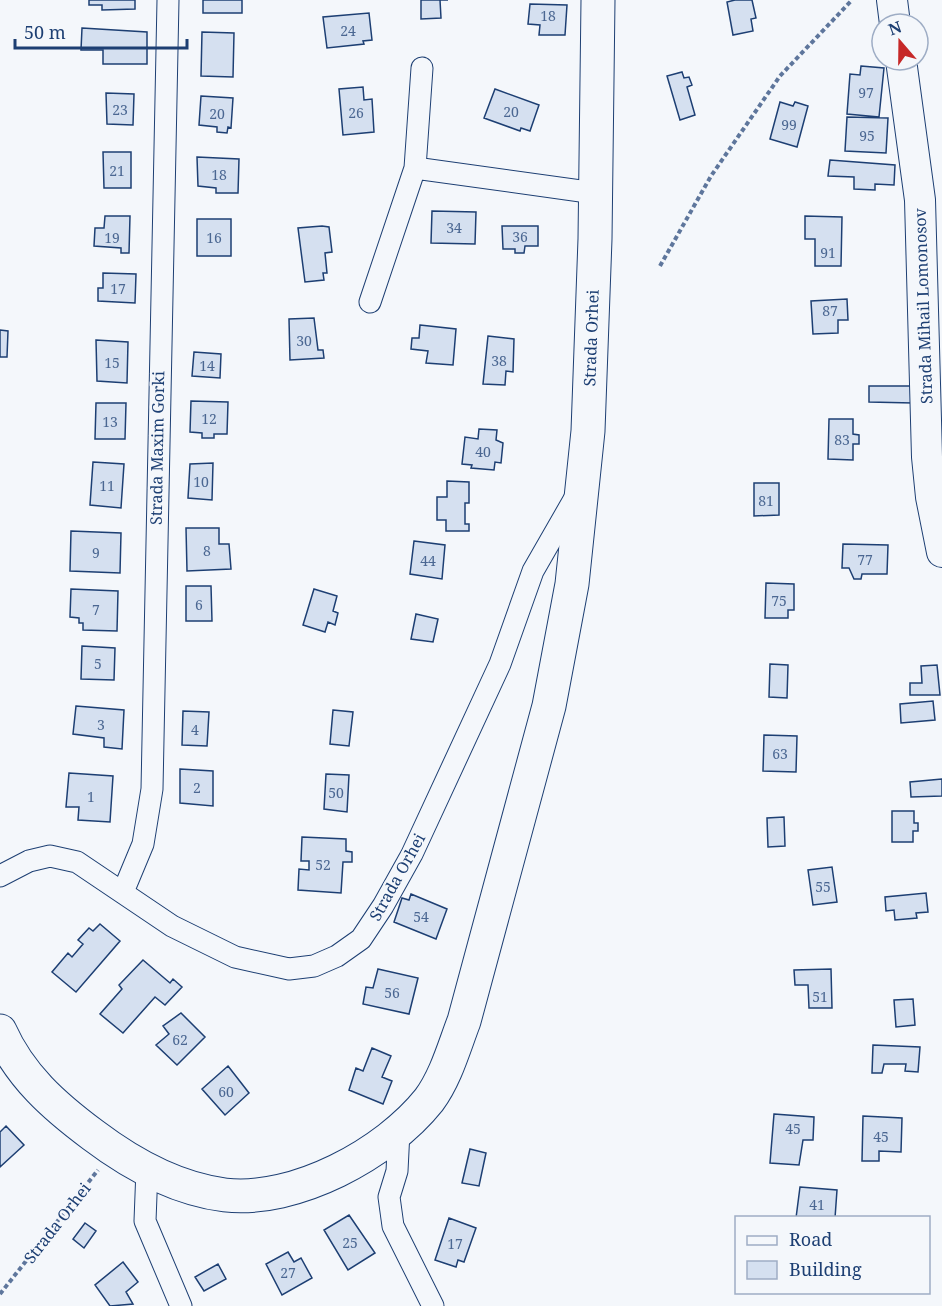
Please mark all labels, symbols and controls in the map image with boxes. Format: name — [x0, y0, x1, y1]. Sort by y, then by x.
house number: 18 — [540, 6, 556, 25]
scale bar — [15, 12, 188, 50]
north arrow — [870, 12, 930, 72]
text: N — [885, 15, 905, 40]
text: 50 m — [24, 20, 66, 44]
house number: 24 — [340, 21, 356, 40]
house number: 97 — [858, 83, 874, 102]
house number: 23 — [112, 100, 128, 119]
house number: 20 — [503, 102, 519, 121]
house number: 26 — [348, 103, 364, 122]
house number: 20 — [209, 104, 225, 123]
house number: 99 — [781, 115, 797, 134]
house number: 95 — [859, 126, 875, 145]
house number: 21 — [109, 161, 125, 180]
house number: 18 — [211, 165, 227, 184]
street label: Strada Mihail Lomonosov — [909, 207, 937, 404]
house number: 34 — [446, 218, 462, 237]
house number: 36 — [512, 227, 528, 246]
house number: 19 — [104, 228, 120, 247]
house number: 16 — [206, 228, 222, 247]
house number: 91 — [820, 243, 836, 262]
house number: 17 — [110, 279, 126, 298]
street label: Strada Orhei — [578, 289, 604, 387]
house number: 87 — [822, 301, 838, 320]
house number: 30 — [296, 331, 312, 350]
house number: 38 — [491, 351, 507, 370]
house number: 15 — [104, 353, 120, 372]
house number: 14 — [199, 356, 215, 375]
street label: Strada Maxim Gorki — [145, 371, 169, 525]
house number: 12 — [201, 409, 217, 428]
house number: 13 — [102, 412, 118, 431]
house number: 83 — [834, 430, 850, 449]
house number: 40 — [475, 442, 491, 461]
house number: 10 — [193, 472, 209, 491]
house number: 11 — [99, 476, 115, 495]
house number: 81 — [758, 491, 774, 510]
house number: 8 — [203, 541, 211, 560]
house number: 9 — [92, 543, 100, 562]
house number: 77 — [857, 550, 873, 569]
house number: 44 — [420, 551, 436, 570]
house number: 75 — [771, 591, 787, 610]
house number: 6 — [195, 595, 203, 614]
house number: 7 — [92, 600, 100, 619]
house number: 5 — [94, 654, 102, 673]
house number: 3 — [97, 715, 105, 734]
house number: 4 — [191, 720, 199, 739]
house number: 63 — [772, 744, 788, 763]
house number: 2 — [193, 778, 201, 797]
house number: 50 — [328, 783, 344, 802]
house number: 1 — [87, 787, 95, 806]
street label: Strada Orhei — [364, 829, 430, 925]
house number: 52 — [315, 855, 331, 874]
house number: 55 — [815, 877, 831, 896]
house number: 54 — [413, 907, 429, 926]
house number: 56 — [384, 983, 400, 1002]
house number: 51 — [812, 987, 828, 1006]
house number: 62 — [172, 1030, 188, 1049]
house number: 60 — [218, 1082, 234, 1101]
house number: 45 — [785, 1119, 801, 1138]
house number: 45 — [873, 1127, 889, 1146]
street label: Strada Orhei — [19, 1178, 95, 1268]
house number: 41 — [809, 1195, 825, 1214]
legend — [735, 1216, 930, 1294]
text: Road — [789, 1227, 832, 1251]
house number: 25 — [342, 1233, 358, 1252]
house number: 17 — [447, 1234, 463, 1253]
text: Building — [789, 1257, 862, 1281]
house number: 27 — [280, 1263, 296, 1282]

